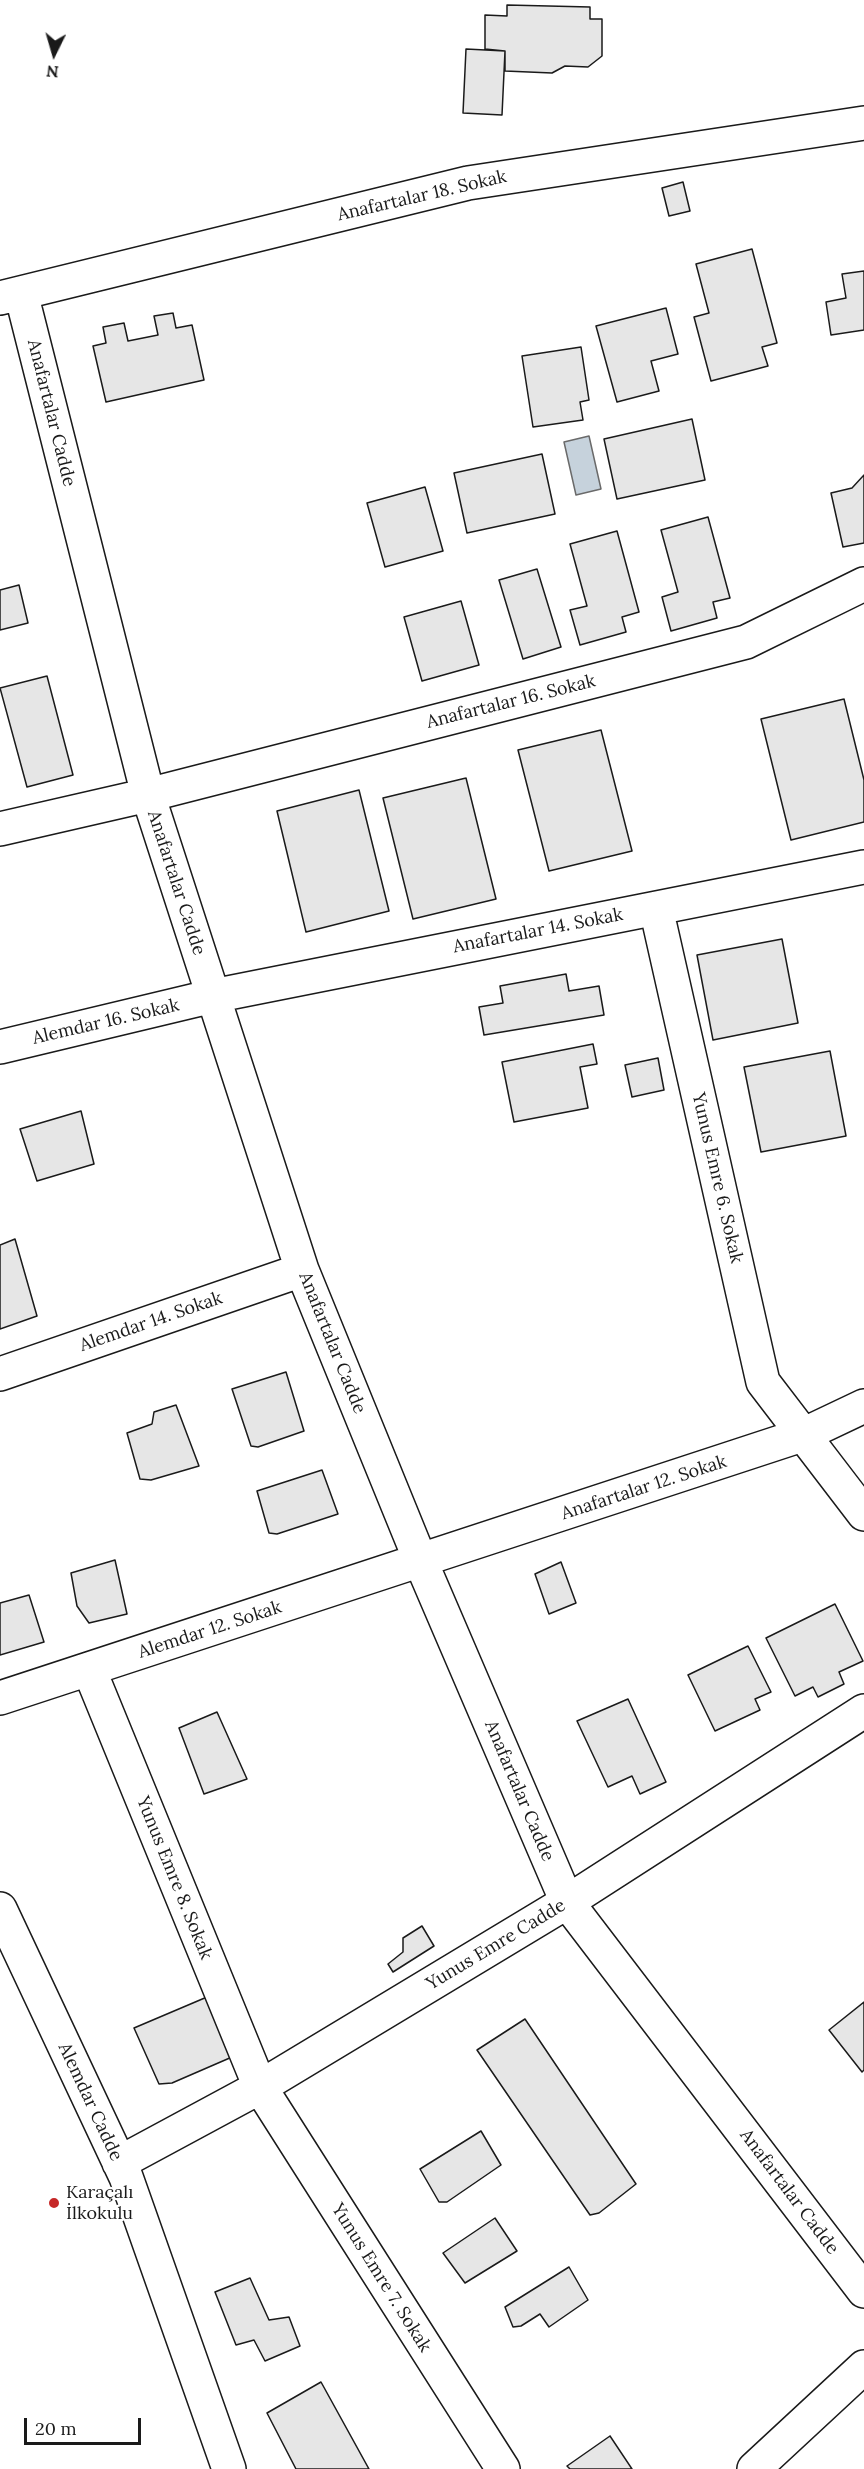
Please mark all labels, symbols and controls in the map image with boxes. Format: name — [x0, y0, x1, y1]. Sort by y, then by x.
north arrow — [24, 24, 84, 84]
text: N — [45, 61, 59, 82]
street label: Anafartalar 18. Sokak — [335, 166, 509, 226]
street label: Anafartalar Cadde — [22, 337, 80, 489]
street label: Anafartalar 16. Sokak — [424, 671, 598, 733]
street label: Anafartalar Cadde — [142, 808, 210, 958]
street label: Anafartalar 14. Sokak — [451, 904, 625, 958]
street label: Alemdar 16. Sokak — [30, 995, 182, 1049]
street label: Yunus Emre 6. Sokak — [687, 1091, 747, 1265]
street label: Anafartalar Cadde — [294, 1269, 370, 1417]
street label: Alemdar 14. Sokak — [77, 1287, 225, 1357]
street label: Anafartalar 12. Sokak — [559, 1451, 729, 1525]
street label: Alemdar 12. Sokak — [136, 1597, 284, 1663]
street label: Anafartalar Cadde — [480, 1717, 558, 1865]
street label: Yunus Emre 8. Sokak — [131, 1793, 217, 1963]
street label: Yunus Emre Cadde — [422, 1895, 570, 1995]
street label: Alemdar Cadde — [53, 2040, 127, 2164]
street label: Anafartalar Cadde — [735, 2125, 843, 2259]
place label: Karaçalı İlkokulu — [66, 2182, 133, 2224]
marker: Karaçalı İlkokulu — [47, 2196, 61, 2210]
street label: Yunus Emre 7. Sokak — [326, 2200, 436, 2356]
scale bar — [27, 2406, 144, 2444]
text: 20 m — [35, 2417, 77, 2440]

